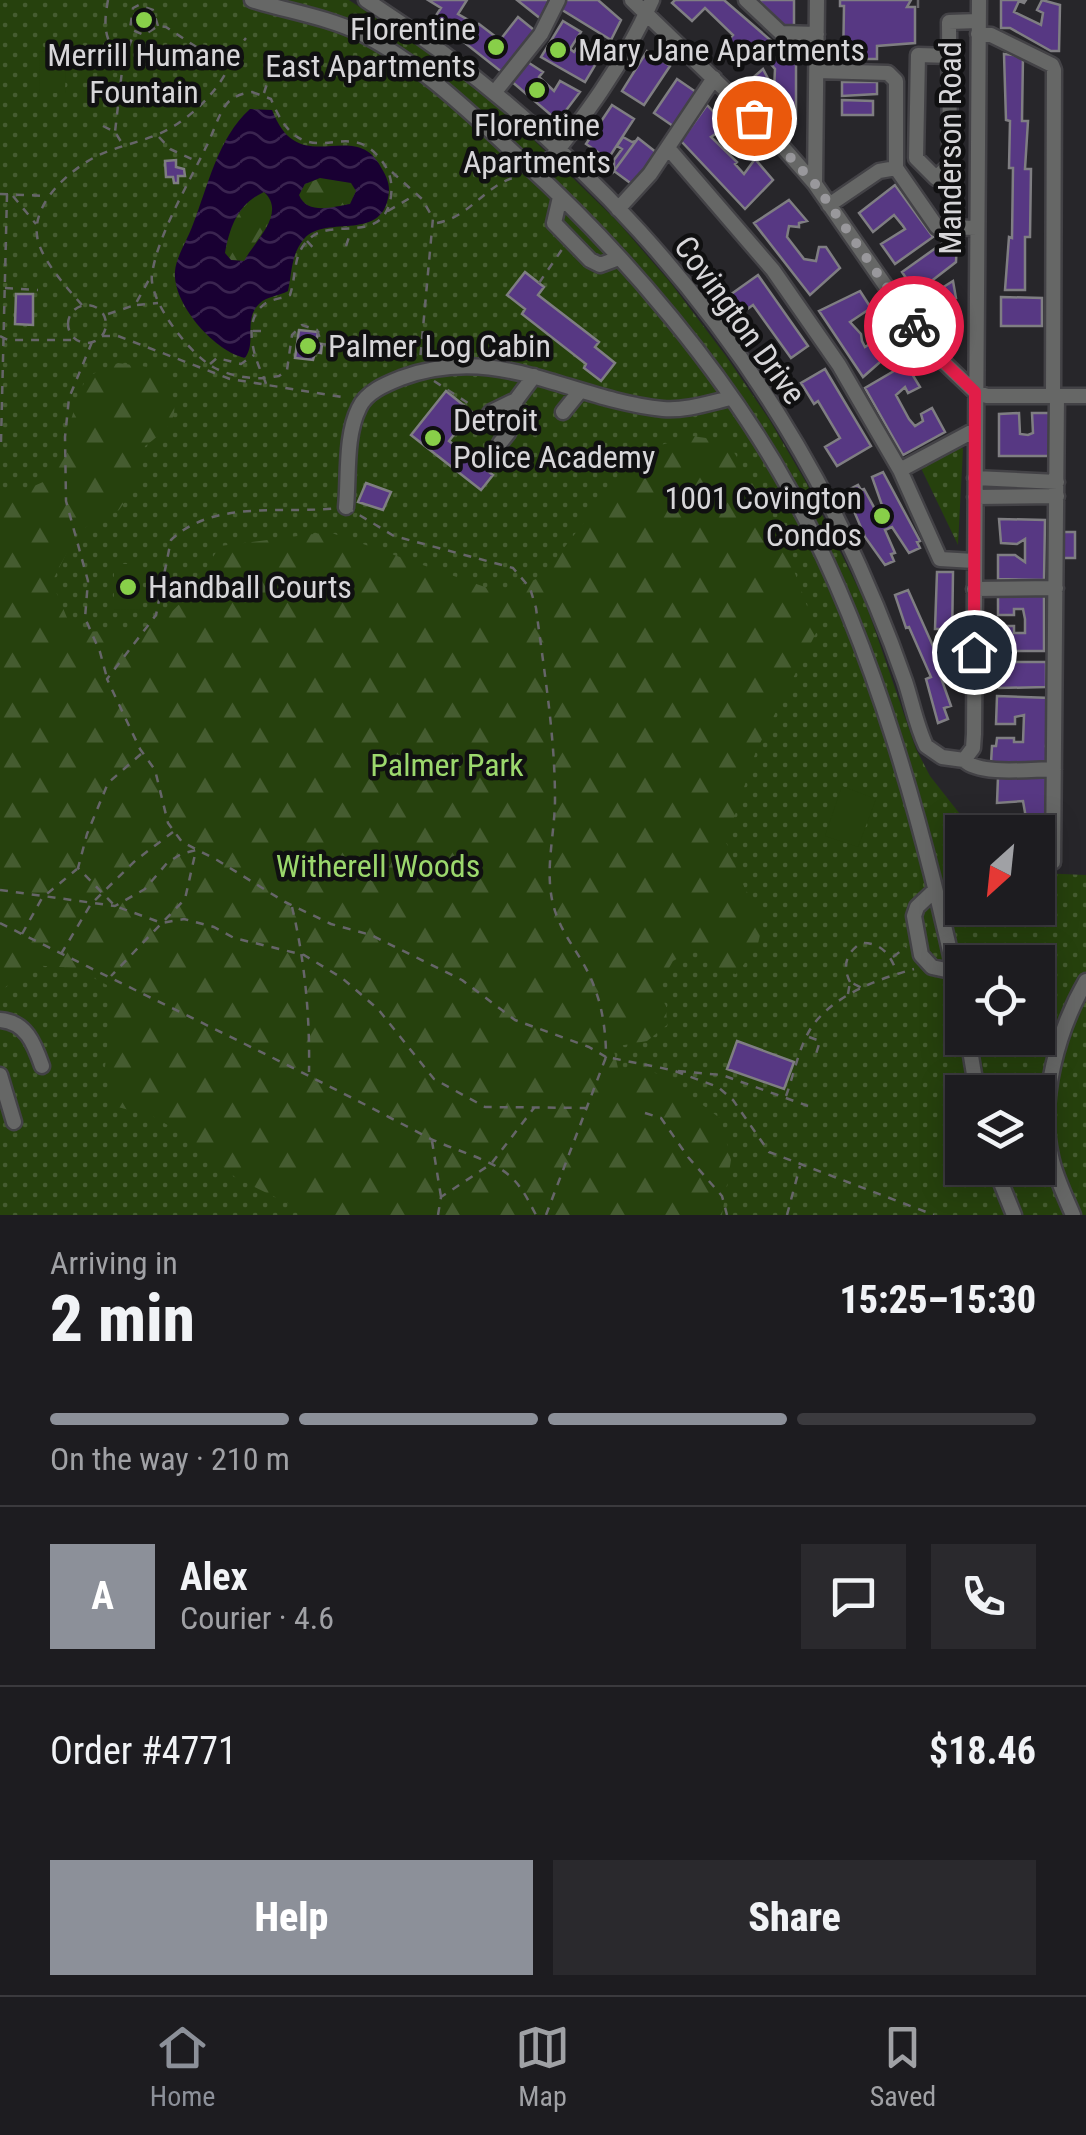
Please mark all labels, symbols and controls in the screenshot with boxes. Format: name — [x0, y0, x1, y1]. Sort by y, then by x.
marker: Merrill Humane Fountain — [133, 9, 155, 31]
place label: Florentine East Apartments — [265, 10, 476, 85]
place label: Mary Jane Apartments — [578, 31, 865, 69]
place label: Merrill Humane Fountain — [47, 36, 241, 111]
marker: Florentine East Apartments — [485, 36, 507, 58]
marker: Mary Jane Apartments — [547, 39, 569, 61]
street label: Manderson Road — [931, 41, 969, 255]
pin — [712, 76, 797, 161]
marker: Florentine Apartments — [526, 79, 548, 101]
icon: bag — [727, 91, 782, 146]
place label: Florentine Apartments — [463, 106, 611, 181]
street label: Covington Drive — [666, 229, 814, 411]
courier — [864, 276, 964, 376]
icon: bike — [887, 299, 942, 354]
place label: Palmer Log Cabin — [328, 327, 551, 365]
marker: Palmer Log Cabin — [297, 335, 319, 357]
place label: Detroit Police Academy — [453, 401, 655, 476]
marker: Detroit Police Academy — [422, 427, 444, 449]
place label: 1001 Covington Condos — [664, 479, 862, 554]
marker: 1001 Covington Condos — [871, 505, 893, 527]
place label: Handball Courts — [148, 568, 352, 606]
marker: Handball Courts — [117, 576, 139, 598]
pin — [932, 610, 1017, 695]
icon: home — [947, 625, 1002, 680]
park label: Palmer Park — [370, 746, 524, 784]
north arrow — [945, 815, 1055, 925]
map controls — [945, 815, 1055, 1185]
park label: Witherell Woods — [276, 847, 480, 885]
button: locate — [945, 945, 1055, 1055]
button: layers — [945, 1075, 1055, 1185]
text: Arriving in — [50, 1244, 178, 1282]
text: 15:25–15:30 — [839, 1278, 1036, 1322]
text: 2 min — [50, 1281, 195, 1357]
text: On the way · 210 m — [50, 1440, 290, 1478]
button: chat — [801, 1544, 906, 1649]
button: phone — [931, 1544, 1036, 1649]
text: Alex — [180, 1555, 248, 1599]
text: A — [91, 1574, 114, 1618]
text: Courier · 4.6 — [180, 1599, 334, 1637]
text: Order #4771 — [50, 1729, 237, 1773]
text: $18.46 — [929, 1729, 1036, 1773]
button: Help — [50, 1860, 533, 1975]
button: Share — [553, 1860, 1036, 1975]
tab: Home — [150, 2020, 215, 2113]
tab: Map — [515, 2020, 570, 2113]
tab: Saved — [870, 2020, 936, 2113]

